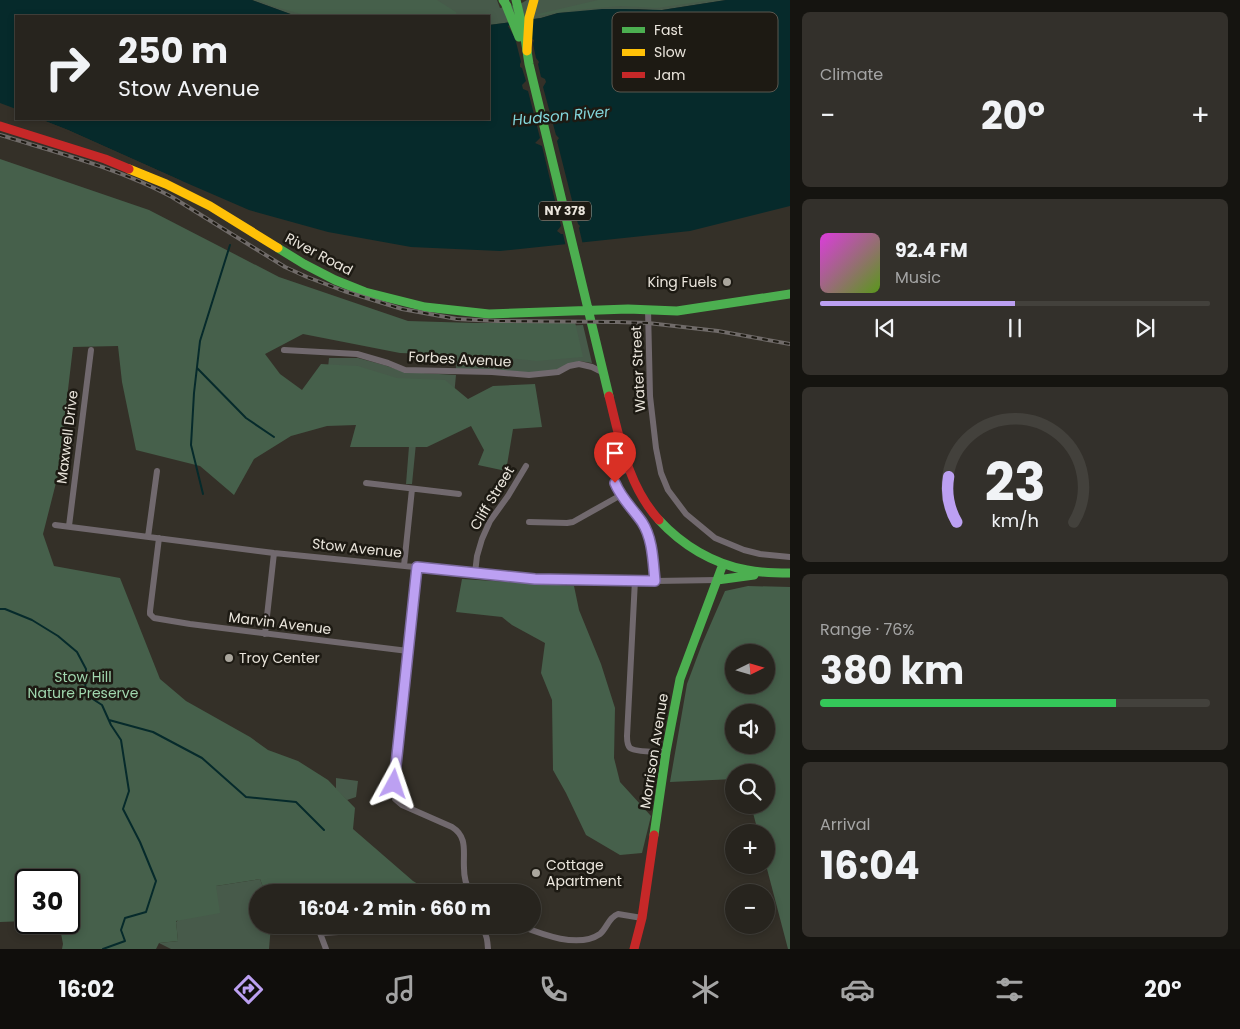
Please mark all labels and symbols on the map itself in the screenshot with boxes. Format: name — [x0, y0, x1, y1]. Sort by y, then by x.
legend — [612, 12, 778, 92]
text: Fast — [654, 20, 683, 40]
text: Slow — [654, 42, 687, 62]
text: Jam — [654, 65, 685, 85]
water label: Hudson River — [511, 101, 611, 130]
road number: NY 378 — [539, 202, 591, 220]
street label: River Road — [282, 228, 356, 280]
place label: King Fuels — [648, 272, 717, 292]
marker: King Fuels — [721, 276, 733, 288]
street label: Water Street — [626, 325, 650, 413]
street label: Forbes Avenue — [408, 346, 512, 372]
street label: Maxwell Drive — [51, 389, 83, 485]
pin — [594, 432, 636, 483]
street label: Cliff Street — [465, 462, 519, 534]
street label: Stow Avenue — [311, 533, 403, 563]
street label: Marvin Avenue — [228, 607, 333, 639]
north arrow — [725, 644, 775, 694]
place label: Troy Center — [239, 648, 320, 668]
marker: Troy Center — [223, 652, 235, 664]
park label: Stow Hill Nature Preserve — [28, 667, 139, 703]
street label: Morrison Avenue — [635, 692, 673, 810]
position arrow — [367, 757, 419, 809]
place label: Cottage Apartment — [546, 855, 622, 891]
marker: Cottage Apartment — [530, 867, 542, 879]
speed limit sign: 30 — [15, 869, 80, 934]

